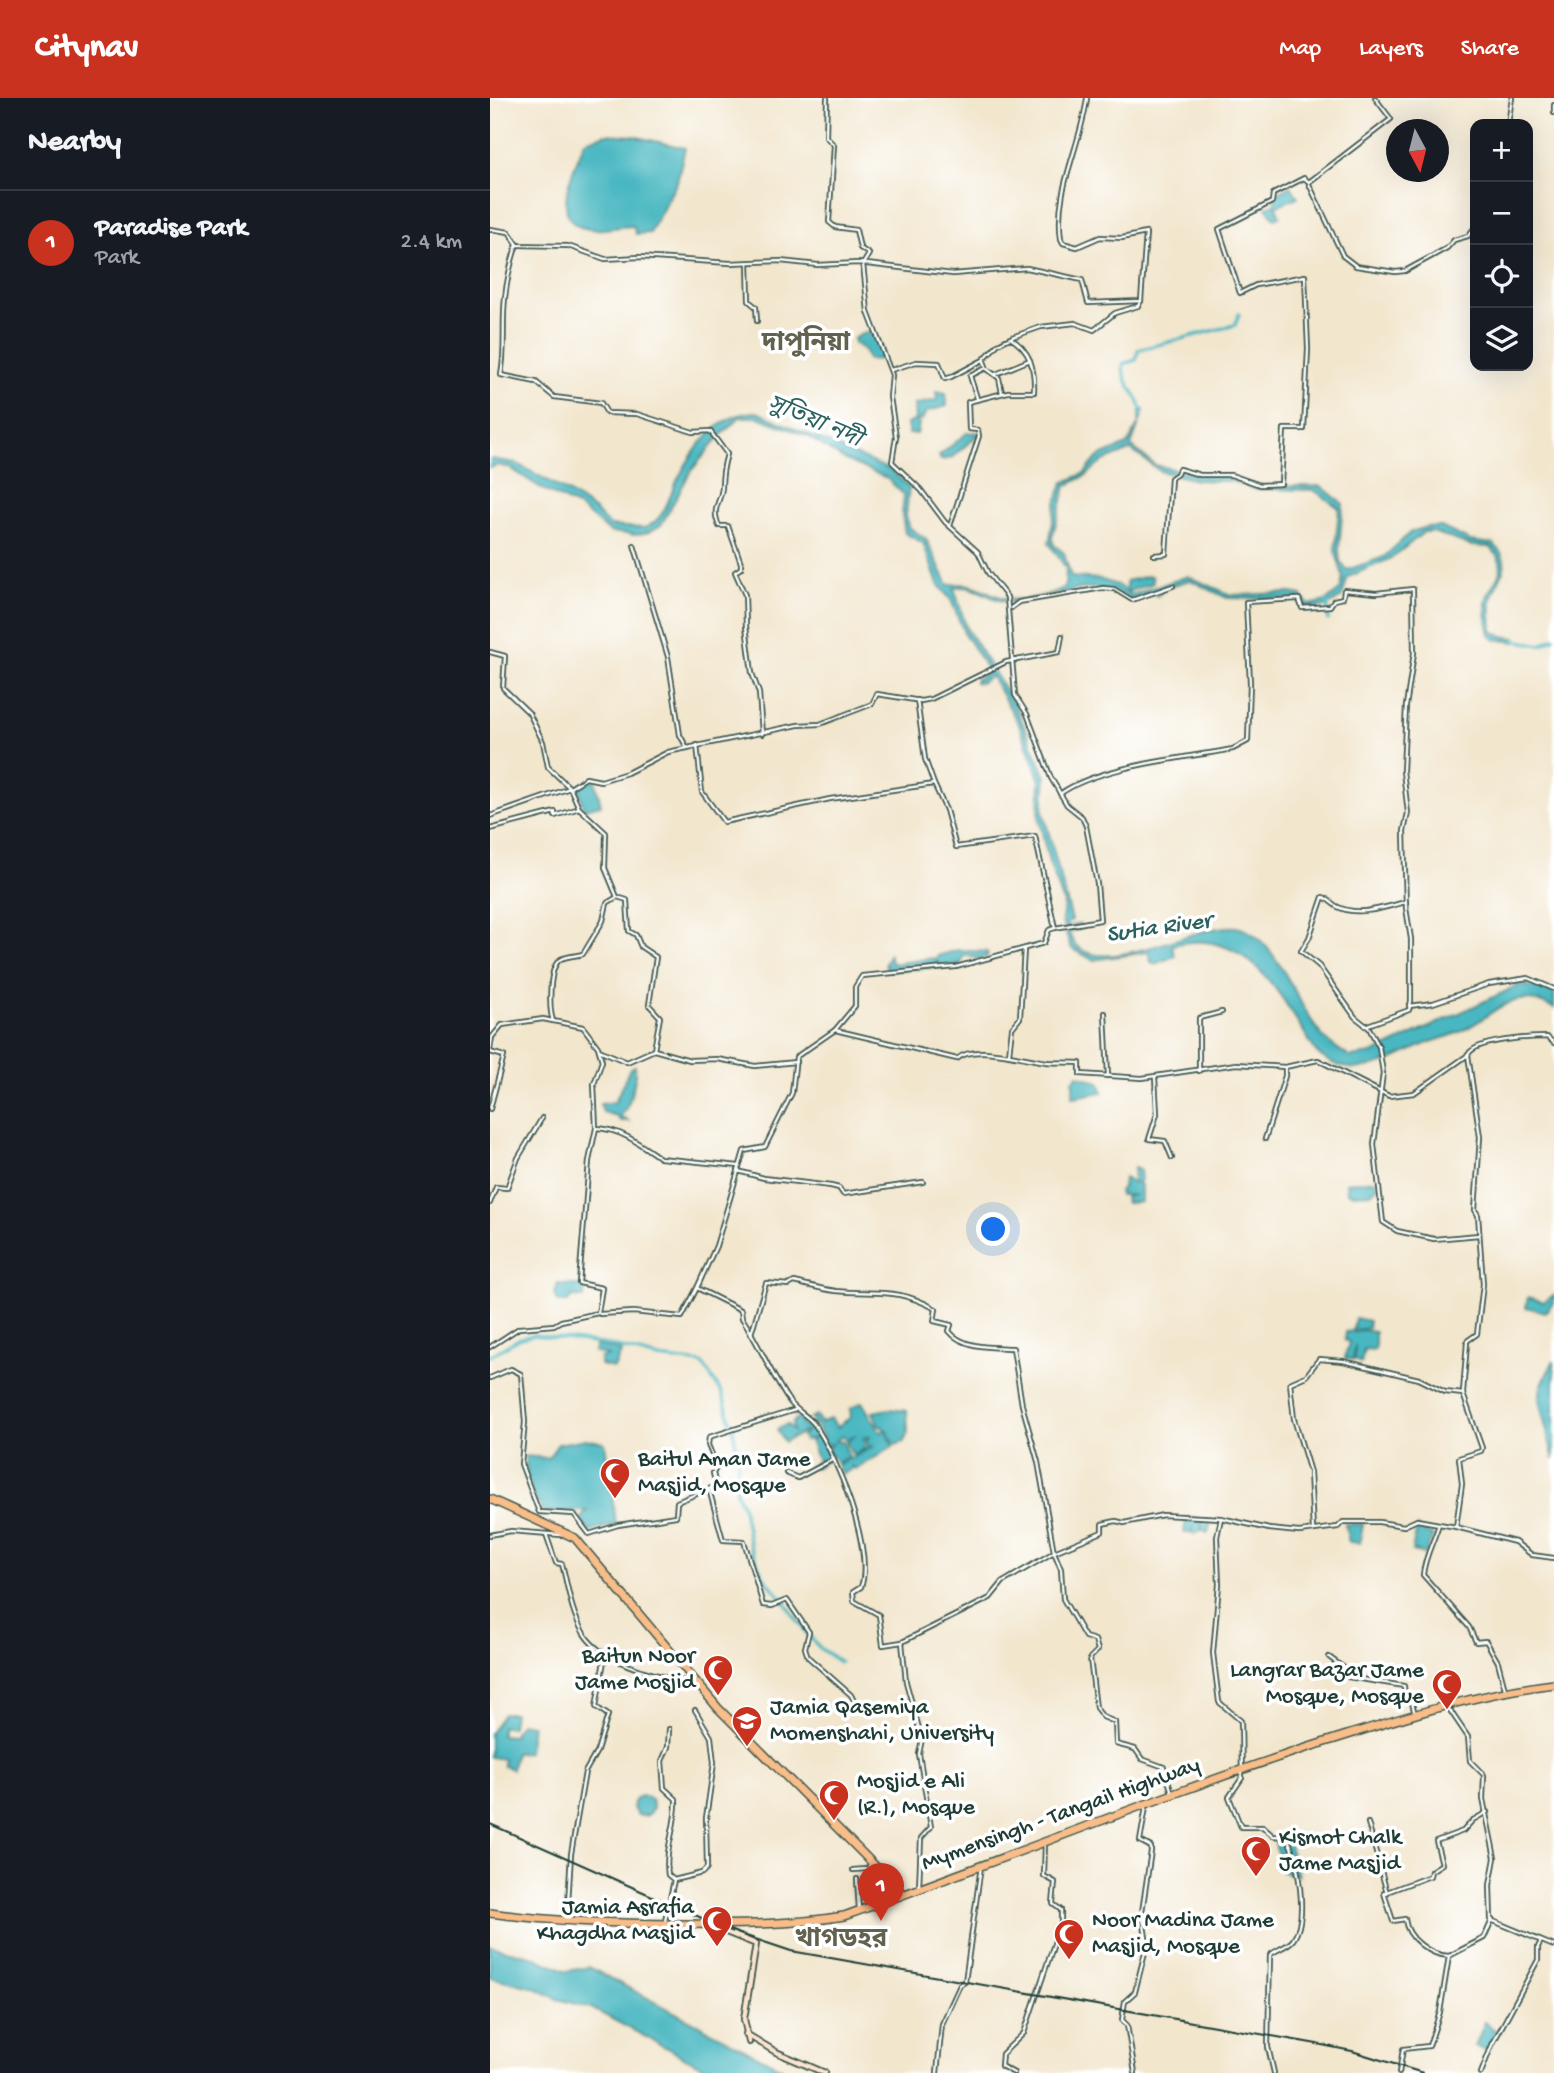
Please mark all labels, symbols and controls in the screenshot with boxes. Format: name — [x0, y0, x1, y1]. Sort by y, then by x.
text: Citynav — [35, 30, 138, 68]
text: Map — [1279, 35, 1321, 64]
text: Layers — [1359, 35, 1423, 64]
text: Share — [1461, 35, 1519, 64]
north arrow — [1386, 119, 1449, 182]
map controls — [1470, 119, 1533, 371]
button: + — [1470, 119, 1533, 182]
text: Nearby — [28, 126, 121, 161]
button: − — [1470, 182, 1533, 245]
text: Paradise Park — [95, 214, 247, 245]
text: 1 — [46, 229, 56, 256]
text: 2.4 km — [401, 229, 462, 256]
text: Park — [95, 245, 139, 272]
button: locate — [1470, 245, 1533, 308]
button: layers — [1470, 308, 1533, 371]
district label: দাপুনিয়া — [761, 325, 851, 361]
water label: সুতিয়া নদী — [763, 387, 871, 458]
water label: Sutia River — [1105, 907, 1218, 951]
your location — [976, 1212, 1010, 1246]
place label: Baitul Aman Jame Masjid, Mosque — [637, 1447, 812, 1500]
mosque icon: Baitul Aman Jame Masjid, Mosque — [598, 1456, 632, 1500]
place label: Baitun Noor Jame Mosjid — [575, 1644, 697, 1697]
mosque icon: Baitun Noor Jame Mosjid — [701, 1653, 735, 1697]
place label: Langrar Bazar Jame Mosque, Mosque — [1230, 1658, 1425, 1711]
mosque icon: Langrar Bazar Jame Mosque, Mosque — [1430, 1667, 1464, 1711]
place label: Jamia Qasemiya Momenshahi, University — [770, 1695, 994, 1748]
school or university icon: Jamia Qasemiya Momenshahi, University — [730, 1704, 764, 1748]
street label: Mymensingh - Tangail Highway — [918, 1752, 1204, 1878]
place label: Mosjid e Ali (R.), Mosque — [857, 1769, 976, 1822]
mosque icon: Mosjid e Ali (R.), Mosque — [817, 1778, 851, 1822]
place label: Kismot Chalk Jame Masjid — [1279, 1825, 1404, 1878]
mosque icon: Kismot Chalk Jame Masjid — [1239, 1834, 1273, 1878]
pin: 1 — [858, 1863, 904, 1921]
place label: Jamia Asrafia Khagdha Masjid — [537, 1895, 696, 1948]
mosque icon: Jamia Asrafia Khagdha Masjid — [700, 1904, 734, 1948]
place label: Noor Madina Jame Masjid, Mosque — [1092, 1908, 1275, 1961]
mosque icon: Noor Madina Jame Masjid, Mosque — [1052, 1917, 1086, 1961]
district label: খাগডহর — [795, 1926, 888, 1957]

